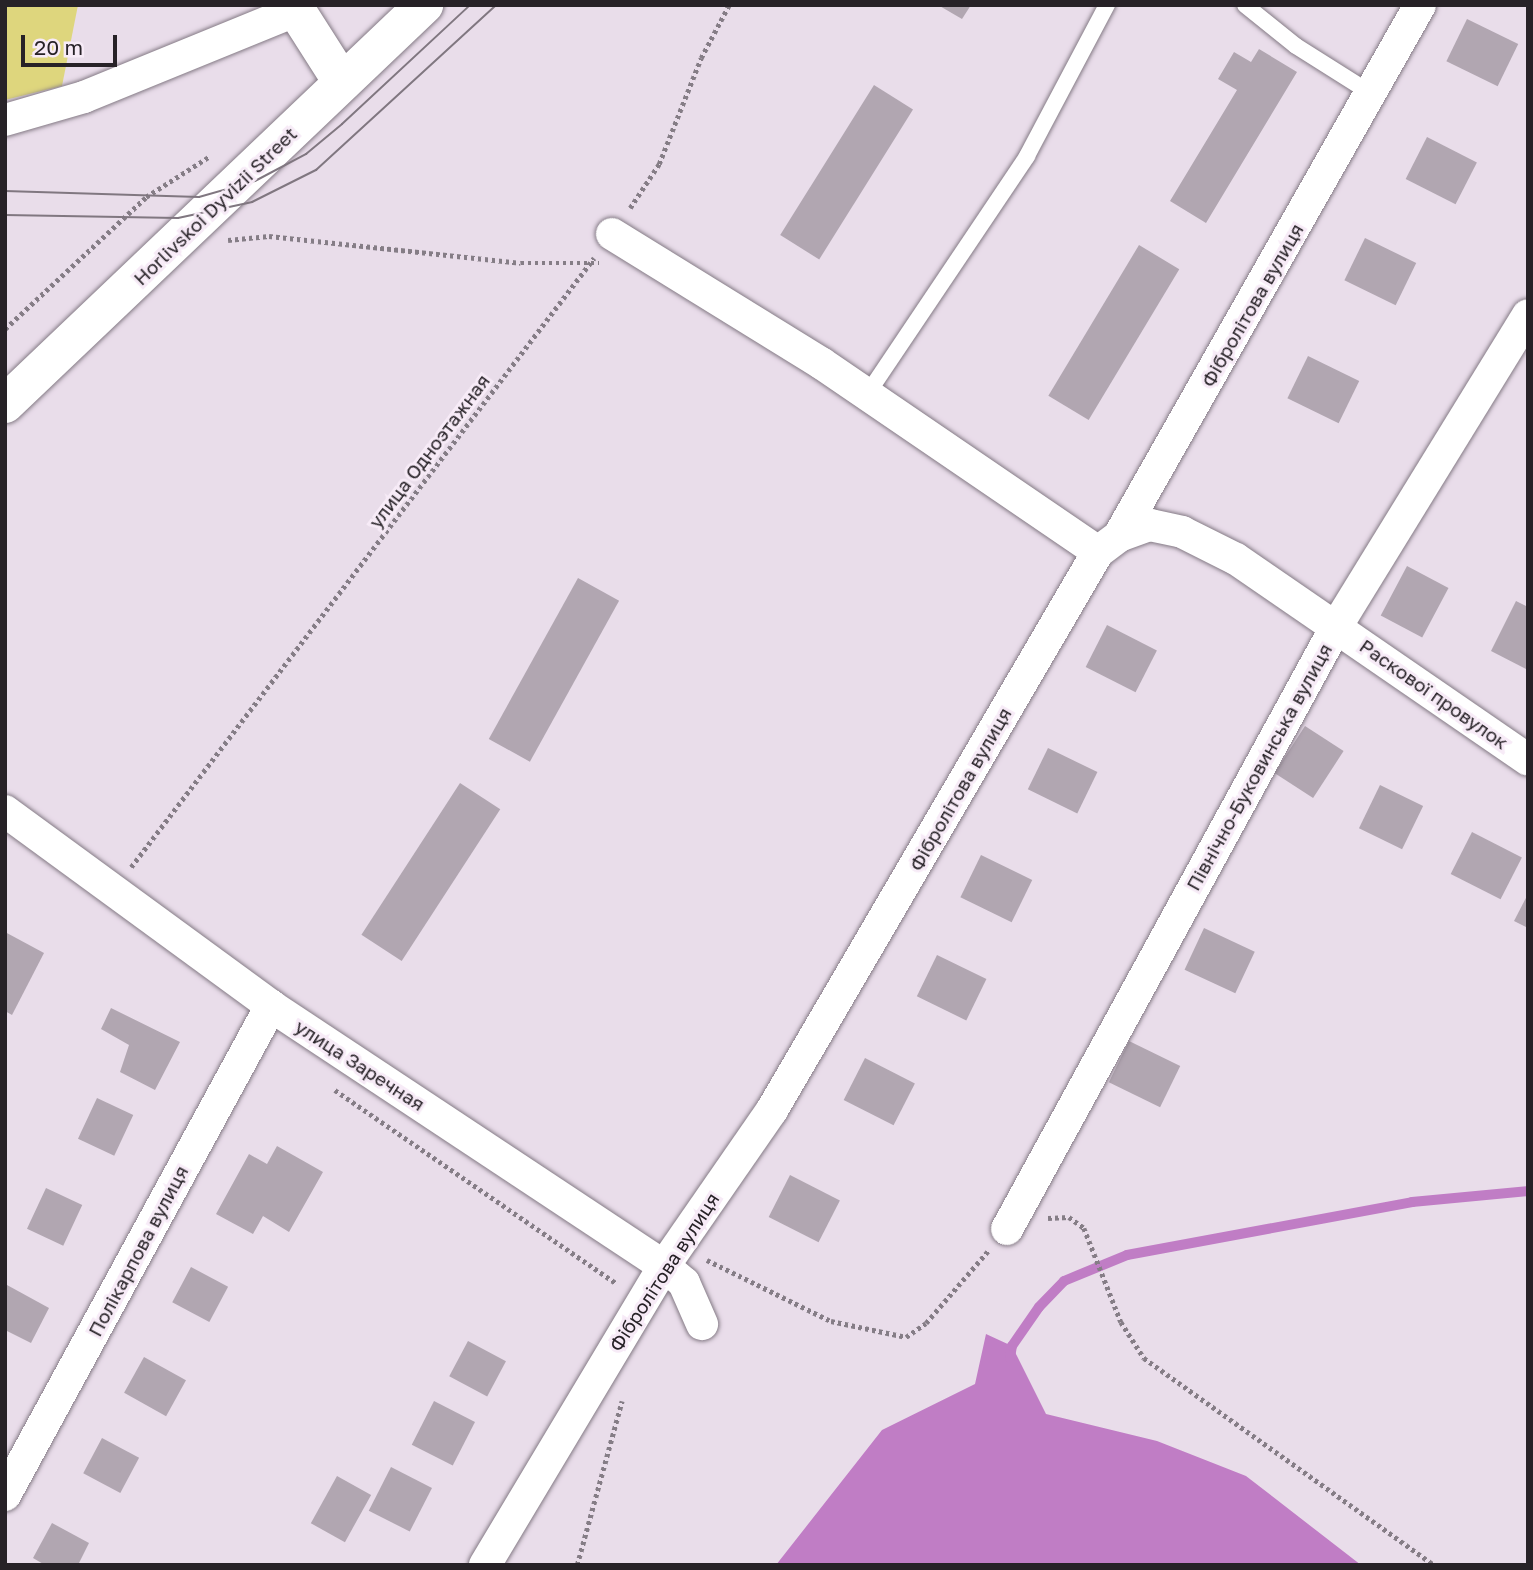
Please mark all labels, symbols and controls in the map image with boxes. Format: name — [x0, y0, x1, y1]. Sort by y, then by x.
scale bar — [24, 21, 121, 65]
text: 20 m — [34, 34, 83, 60]
street label: Horlivskoi Dyvizii Street — [129, 122, 301, 290]
street label: Фібролітова вулиця — [1196, 219, 1308, 391]
street label: улица Одноэтажная — [364, 370, 494, 532]
street label: Раскової провулок — [1355, 634, 1513, 754]
street label: Північно-Буковинська вулиця — [1181, 640, 1337, 894]
street label: Фібролітова вулиця — [904, 703, 1016, 875]
street label: улица Заречная — [291, 1015, 429, 1115]
street label: Полікарпова вулиця — [83, 1162, 193, 1340]
street label: Фібролітова вулиця — [604, 1188, 724, 1356]

